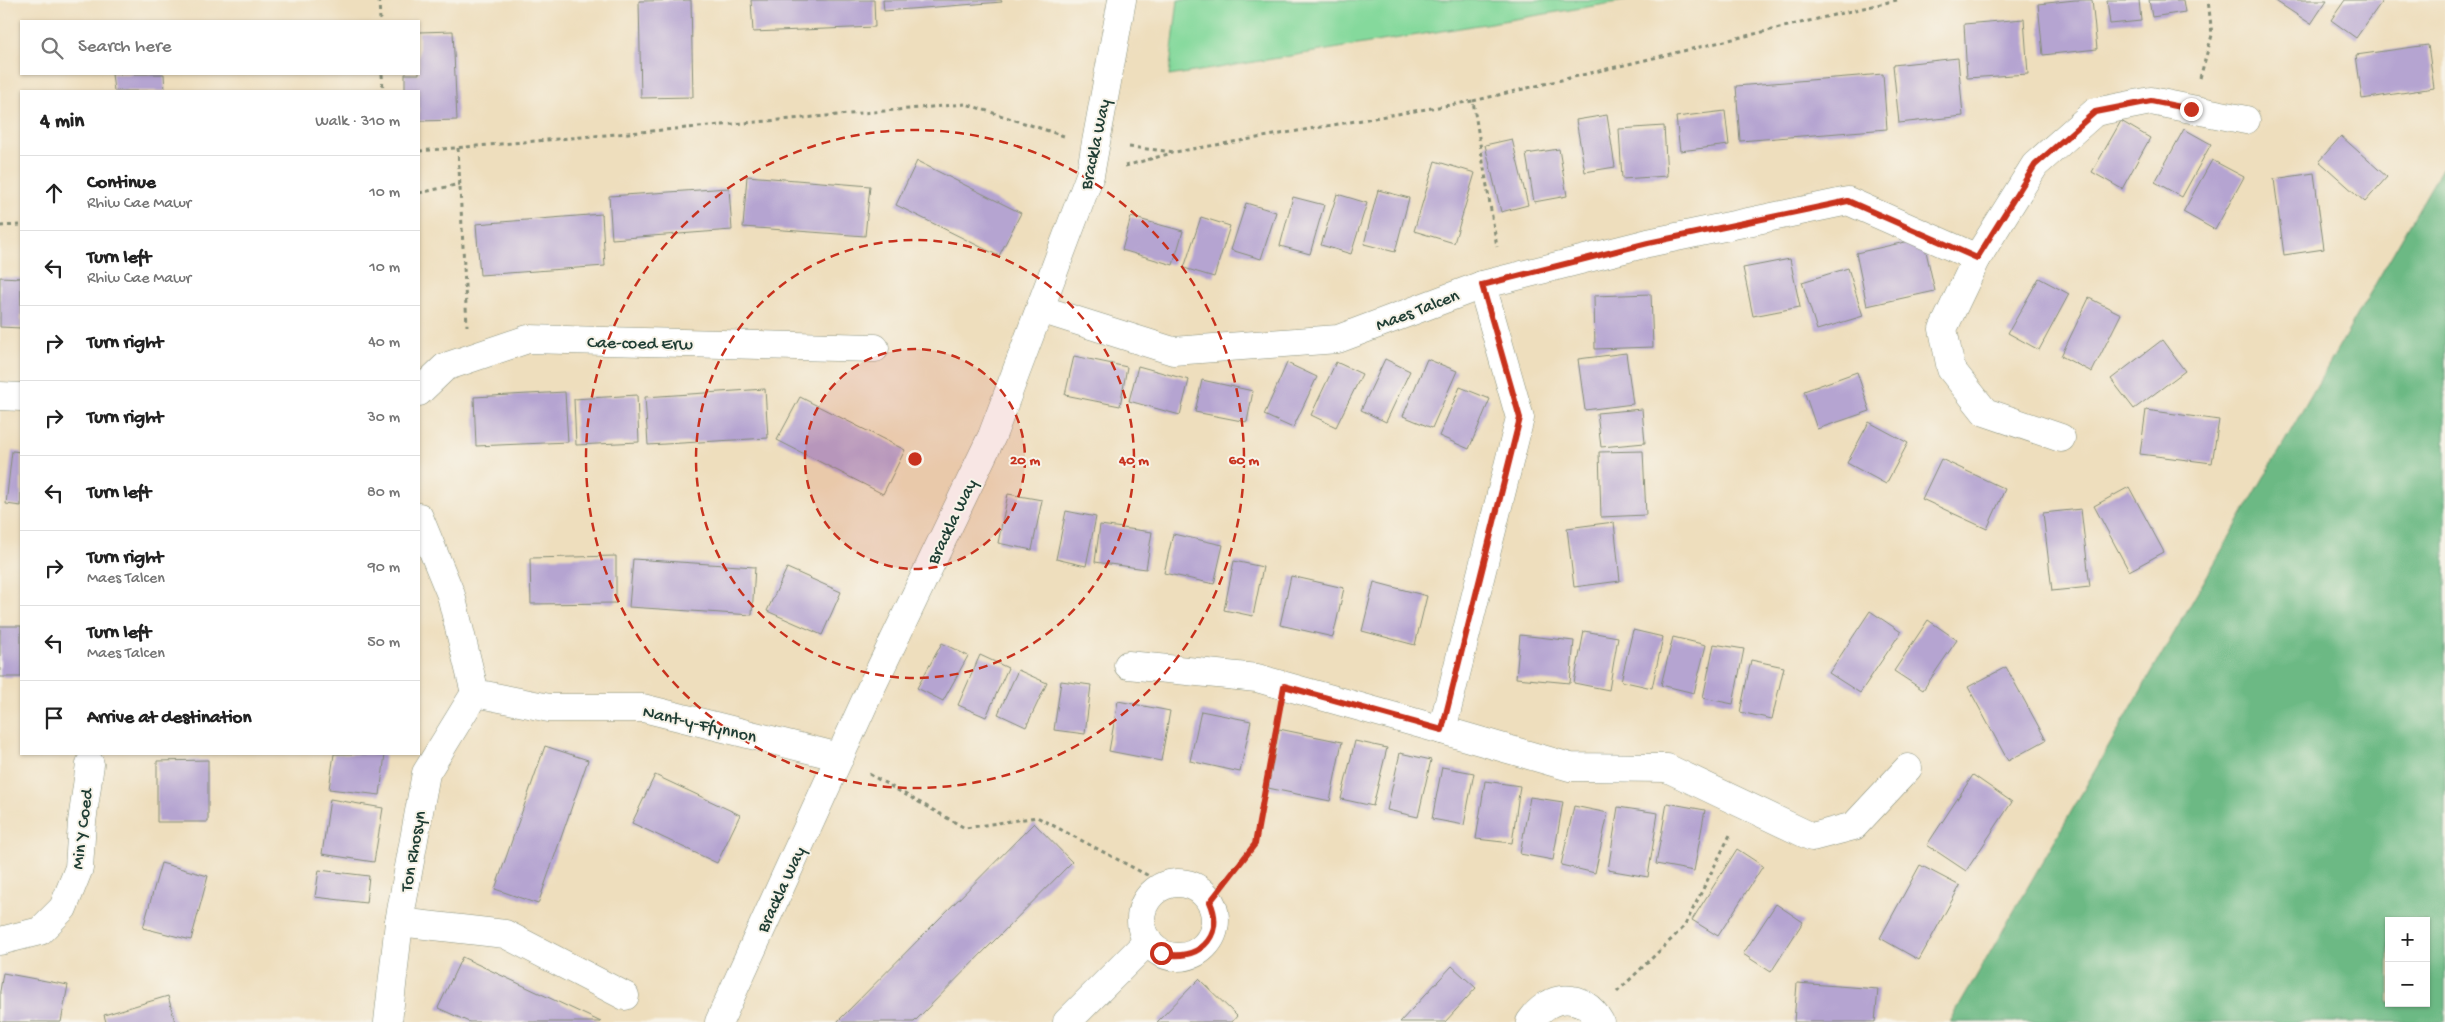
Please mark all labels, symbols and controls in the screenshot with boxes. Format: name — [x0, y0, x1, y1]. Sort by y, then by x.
search box — [20, 20, 420, 75]
icon: search — [38, 34, 66, 62]
text: Search here — [78, 36, 172, 59]
street label: Brackla Way — [1076, 97, 1116, 193]
route end — [2180, 98, 2203, 121]
text: 4 min — [40, 110, 84, 135]
text: Walk · 310 m — [315, 113, 400, 132]
text: Continue — [87, 172, 156, 195]
icon: ahead — [40, 179, 68, 207]
text: 10 m — [369, 184, 400, 203]
text: Rhiw Cae Mawr — [87, 195, 191, 214]
text: Turn left — [87, 247, 151, 270]
icon: left — [40, 254, 68, 282]
text: 10 m — [369, 259, 400, 278]
text: Rhiw Cae Mawr — [87, 270, 191, 289]
street label: Maes Talcen — [1373, 286, 1463, 337]
icon: right — [40, 329, 68, 357]
text: Turn right — [87, 332, 163, 355]
street label: Cae-coed Erw — [587, 333, 693, 356]
text: 40 m — [368, 334, 400, 353]
icon: right — [40, 404, 68, 432]
text: Turn right — [87, 407, 163, 430]
text: 30 m — [367, 409, 400, 428]
centre of rings — [906, 450, 924, 468]
text: 20 m — [1010, 452, 1040, 470]
text: 40 m — [1118, 452, 1149, 470]
text: 60 m — [1229, 452, 1260, 470]
street label: Brackla Way — [923, 476, 983, 569]
icon: left — [40, 479, 68, 507]
text: Turn left — [87, 482, 151, 505]
text: 80 m — [367, 484, 400, 503]
text: Turn right — [87, 547, 163, 570]
icon: right — [40, 554, 68, 582]
text: 90 m — [368, 559, 400, 578]
text: Maes Talcen — [87, 570, 165, 589]
text: Turn left — [87, 622, 151, 645]
icon: left — [40, 629, 68, 657]
text: 50 m — [367, 634, 400, 653]
text: Maes Talcen — [87, 645, 165, 664]
street label: Nant-y-Ffynnon — [640, 702, 759, 749]
icon: arrive — [40, 704, 68, 732]
text: Arrive at destination — [87, 707, 251, 730]
street label: Min Y Coed — [68, 787, 99, 871]
street label: Ton Rhosyn — [397, 809, 432, 894]
street label: Brackla Way — [753, 844, 811, 937]
map controls — [2385, 917, 2430, 1007]
button: + — [2385, 917, 2430, 962]
route start — [1150, 942, 1173, 965]
button: − — [2385, 962, 2430, 1007]

